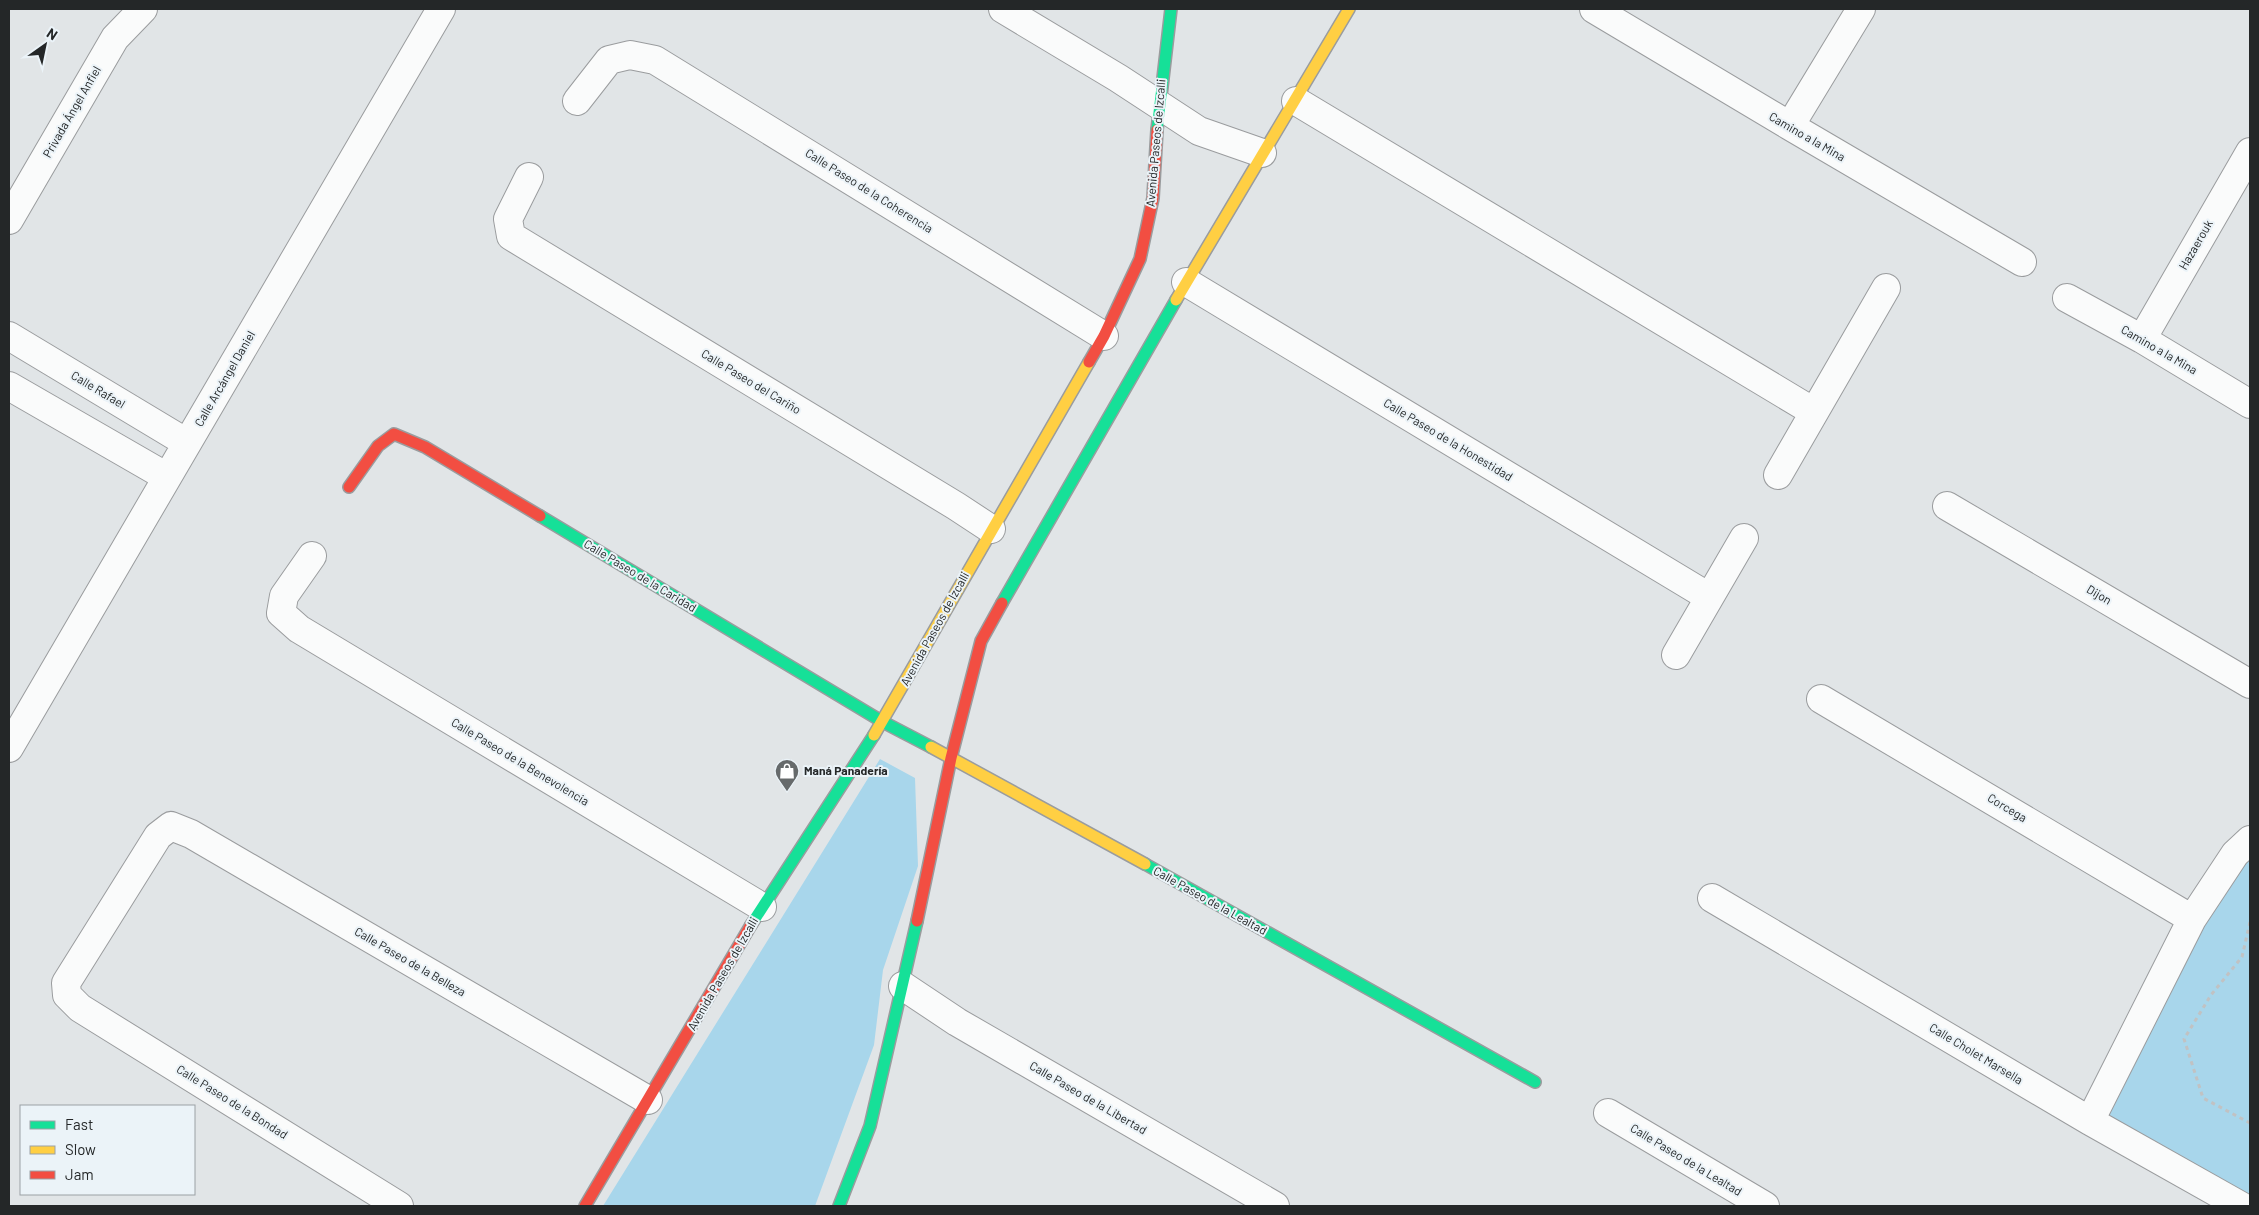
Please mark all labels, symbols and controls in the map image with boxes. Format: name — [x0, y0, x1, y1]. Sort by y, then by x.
north arrow — [20, 20, 70, 70]
text: N — [44, 24, 61, 43]
street label: Privada Ángel Anfiel — [39, 63, 103, 160]
street label: Avenida Paseos de Izcalli — [1142, 78, 1168, 207]
street label: Camino a la Mina — [1767, 109, 1848, 164]
street label: Calle Paseo de la Coherencia — [803, 145, 936, 235]
street label: Hazaerouk — [2175, 217, 2215, 272]
street label: Camino a la Mina — [2119, 322, 2200, 377]
street label: Calle Arcángel Daniel — [191, 328, 257, 429]
street label: Calle Paseo del Cariño — [699, 346, 804, 416]
street label: Calle Rafael — [69, 368, 128, 411]
street label: Calle Paseo de la Honestidad — [1381, 395, 1516, 483]
street label: Calle Paseo de la Caridad — [582, 536, 699, 614]
street label: Avenida Paseos de Izcalli — [897, 569, 971, 688]
street label: Dijon — [2085, 581, 2114, 607]
street label: Calle Paseo de la Benevolencia — [449, 714, 592, 808]
shop icon: Maná Panadería — [774, 758, 800, 792]
place label: Maná Panadería — [804, 763, 888, 777]
street label: Corcega — [1985, 790, 2030, 824]
street label: Calle Paseo de la Lealtad — [1151, 863, 1270, 937]
street label: Avenida Paseos de Izcalli — [684, 914, 760, 1033]
street label: Calle Paseo de la Belleza — [352, 924, 469, 999]
street label: Calle Cholet Marsella — [1927, 1020, 2026, 1087]
street label: Calle Paseo de la Libertad — [1027, 1058, 1150, 1136]
street label: Calle Paseo de la Bondad — [174, 1061, 291, 1141]
legend — [20, 1105, 195, 1195]
text: Fast — [65, 1115, 93, 1133]
street label: Calle Paseo de la Lealtad — [1628, 1120, 1745, 1198]
text: Slow — [65, 1140, 96, 1158]
text: Jam — [65, 1165, 94, 1183]

